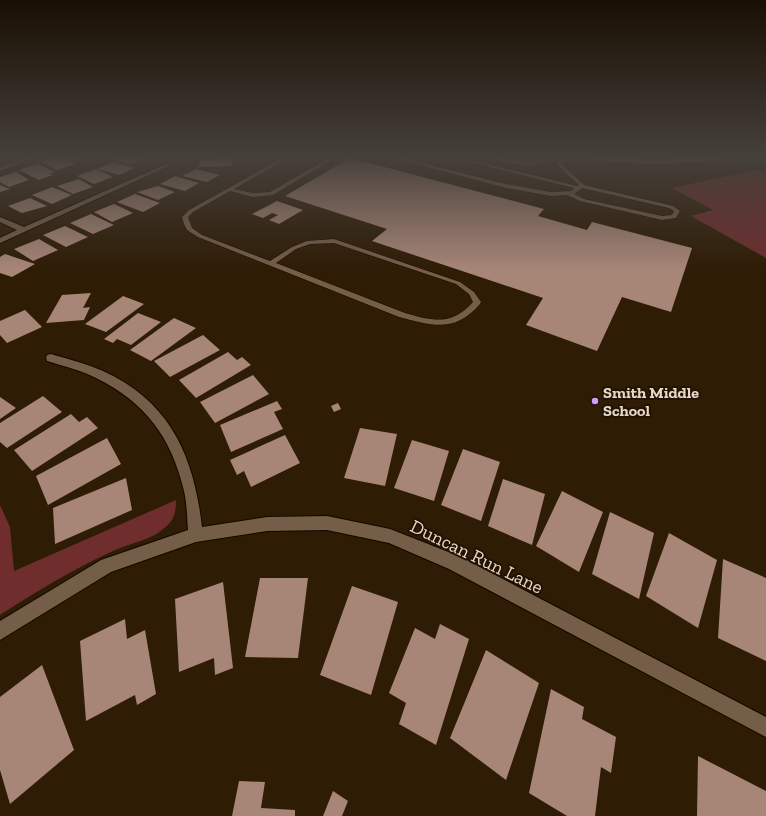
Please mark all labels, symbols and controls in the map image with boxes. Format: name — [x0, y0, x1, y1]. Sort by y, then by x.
place label: Smith Middle School — [603, 383, 699, 420]
marker: Smith Middle School — [590, 396, 600, 406]
street label: Duncan Run Lane — [407, 514, 547, 599]

